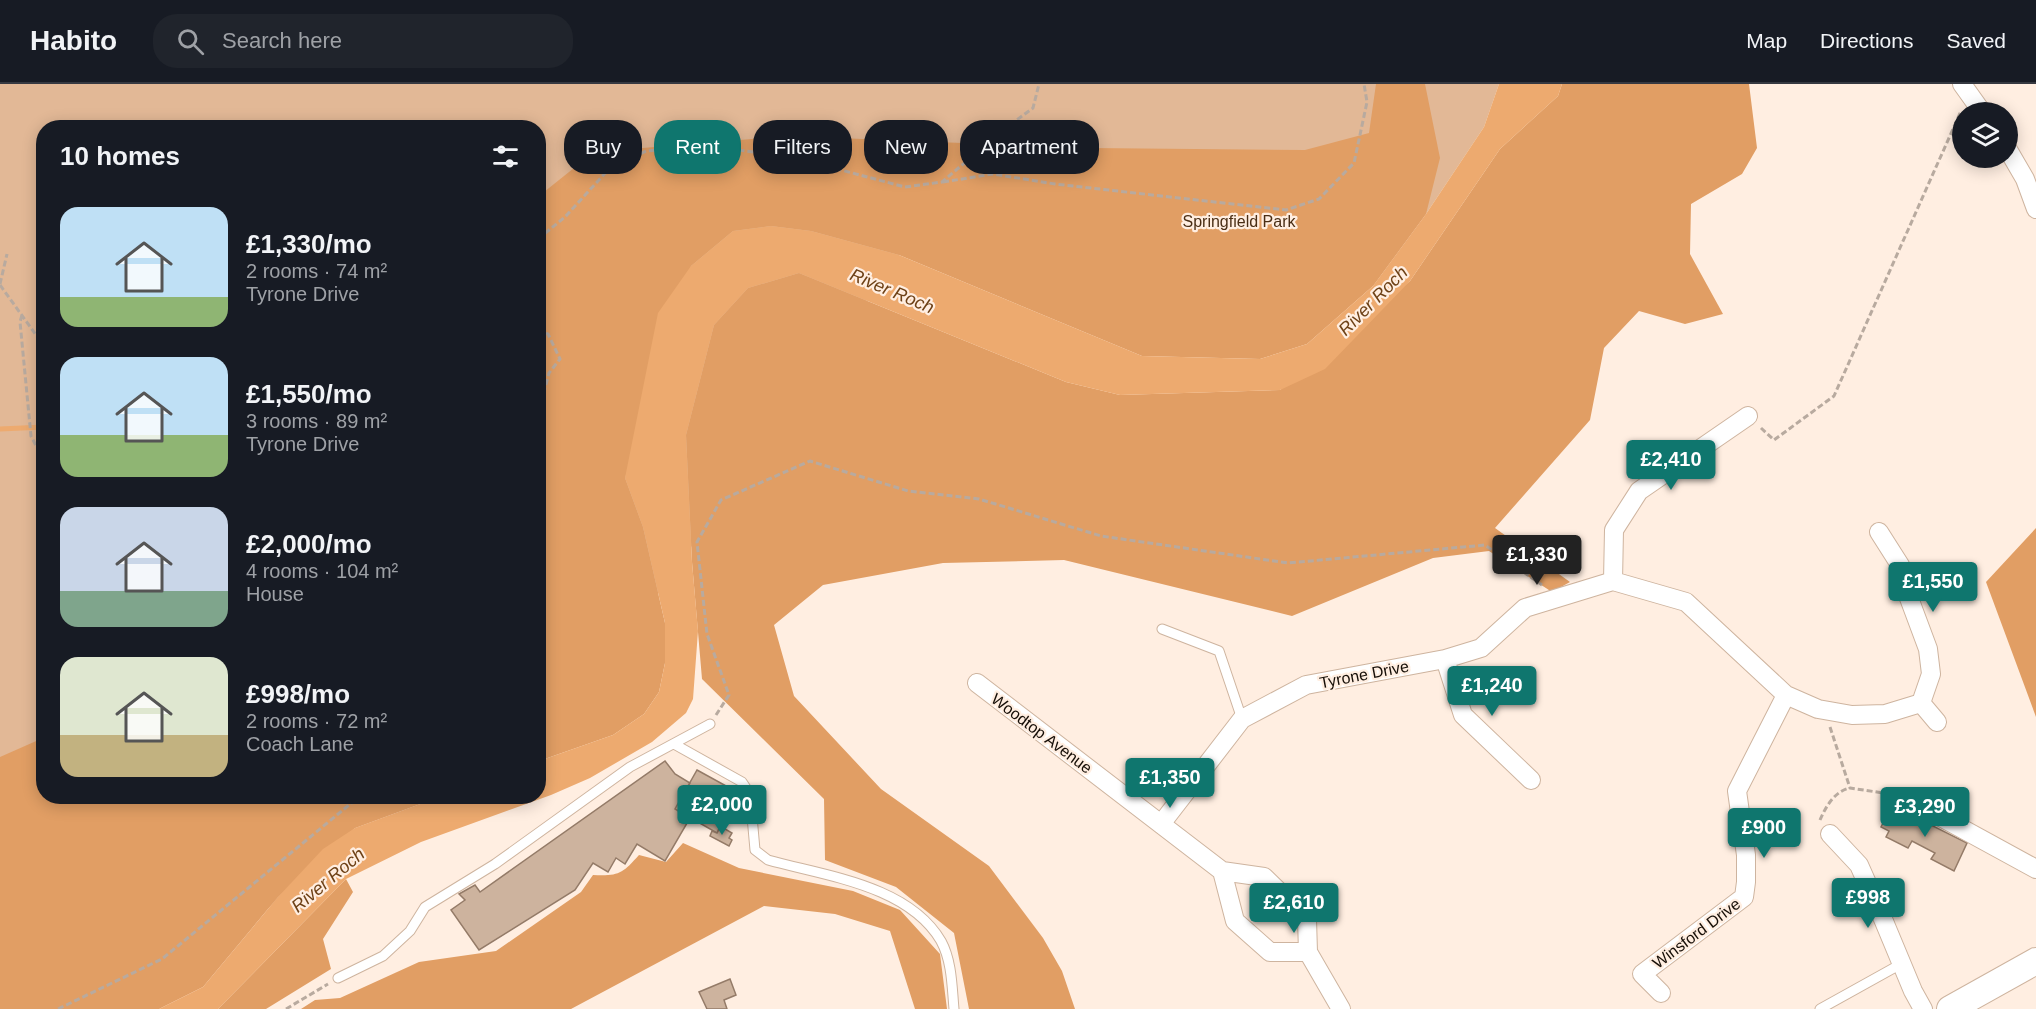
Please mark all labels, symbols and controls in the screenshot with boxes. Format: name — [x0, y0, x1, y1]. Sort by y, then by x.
search box — [153, 14, 573, 68]
text: Habito — [30, 25, 117, 56]
icon: search — [174, 25, 207, 58]
text: Search here — [222, 28, 342, 53]
text: Map — [1746, 29, 1787, 52]
text: Directions — [1820, 29, 1913, 52]
text: Saved — [1946, 29, 2006, 52]
map controls — [1952, 102, 2018, 168]
button: layers — [1952, 102, 2018, 168]
chip: Buy — [564, 120, 642, 174]
chip: Rent — [654, 120, 741, 174]
chip: Filters — [753, 120, 852, 174]
chip: New — [864, 120, 948, 174]
chip: Apartment — [960, 120, 1099, 174]
icon: filters — [489, 140, 522, 173]
text: 10 homes — [60, 141, 180, 171]
park label: Springfield Park — [1183, 213, 1296, 230]
text: £1,330/mo — [246, 229, 372, 259]
icon: home — [108, 231, 180, 303]
text: 2 rooms · 74 m² — [246, 260, 387, 282]
water label: River Roch — [1334, 262, 1412, 340]
water label: River Roch — [847, 264, 937, 318]
text: Tyrone Drive — [246, 283, 359, 305]
text: £1,550/mo — [246, 379, 372, 409]
icon: home — [108, 381, 180, 453]
text: 3 rooms · 89 m² — [246, 410, 387, 432]
text: Tyrone Drive — [246, 433, 359, 455]
pin: £2,410 — [1622, 440, 1720, 491]
text: £2,410 — [1640, 448, 1702, 470]
text: £2,000/mo — [246, 529, 372, 559]
icon: home — [108, 531, 180, 603]
pin: £1,330 — [1488, 535, 1586, 586]
text: £1,330 — [1506, 543, 1568, 565]
text: 4 rooms · 104 m² — [246, 560, 398, 582]
pin: £1,550 — [1884, 562, 1982, 613]
text: £1,550 — [1902, 570, 1964, 592]
text: House — [246, 583, 304, 605]
street label: Tyrone Drive — [1318, 657, 1410, 691]
pin: £1,240 — [1443, 666, 1541, 717]
text: £1,240 — [1461, 674, 1523, 696]
text: £998/mo — [246, 679, 350, 709]
icon: home — [108, 681, 180, 753]
street label: Woodtop Avenue — [988, 690, 1095, 777]
text: 2 rooms · 72 m² — [246, 710, 387, 732]
text: Coach Lane — [246, 733, 354, 755]
pin: £1,350 — [1121, 758, 1219, 809]
text: £1,350 — [1139, 766, 1201, 788]
pin: £2,000 — [673, 785, 771, 836]
pin: £3,290 — [1876, 787, 1974, 838]
text: £2,000 — [691, 793, 753, 815]
text: £3,290 — [1894, 795, 1956, 817]
pin: £900 — [1728, 808, 1800, 859]
text: £900 — [1742, 816, 1786, 838]
water label: River Roch — [287, 844, 369, 916]
pin: £998 — [1832, 878, 1904, 929]
pin: £2,610 — [1245, 883, 1343, 934]
text: £998 — [1846, 886, 1890, 908]
text: £2,610 — [1263, 891, 1325, 913]
street label: Winsford Drive — [1649, 895, 1743, 972]

